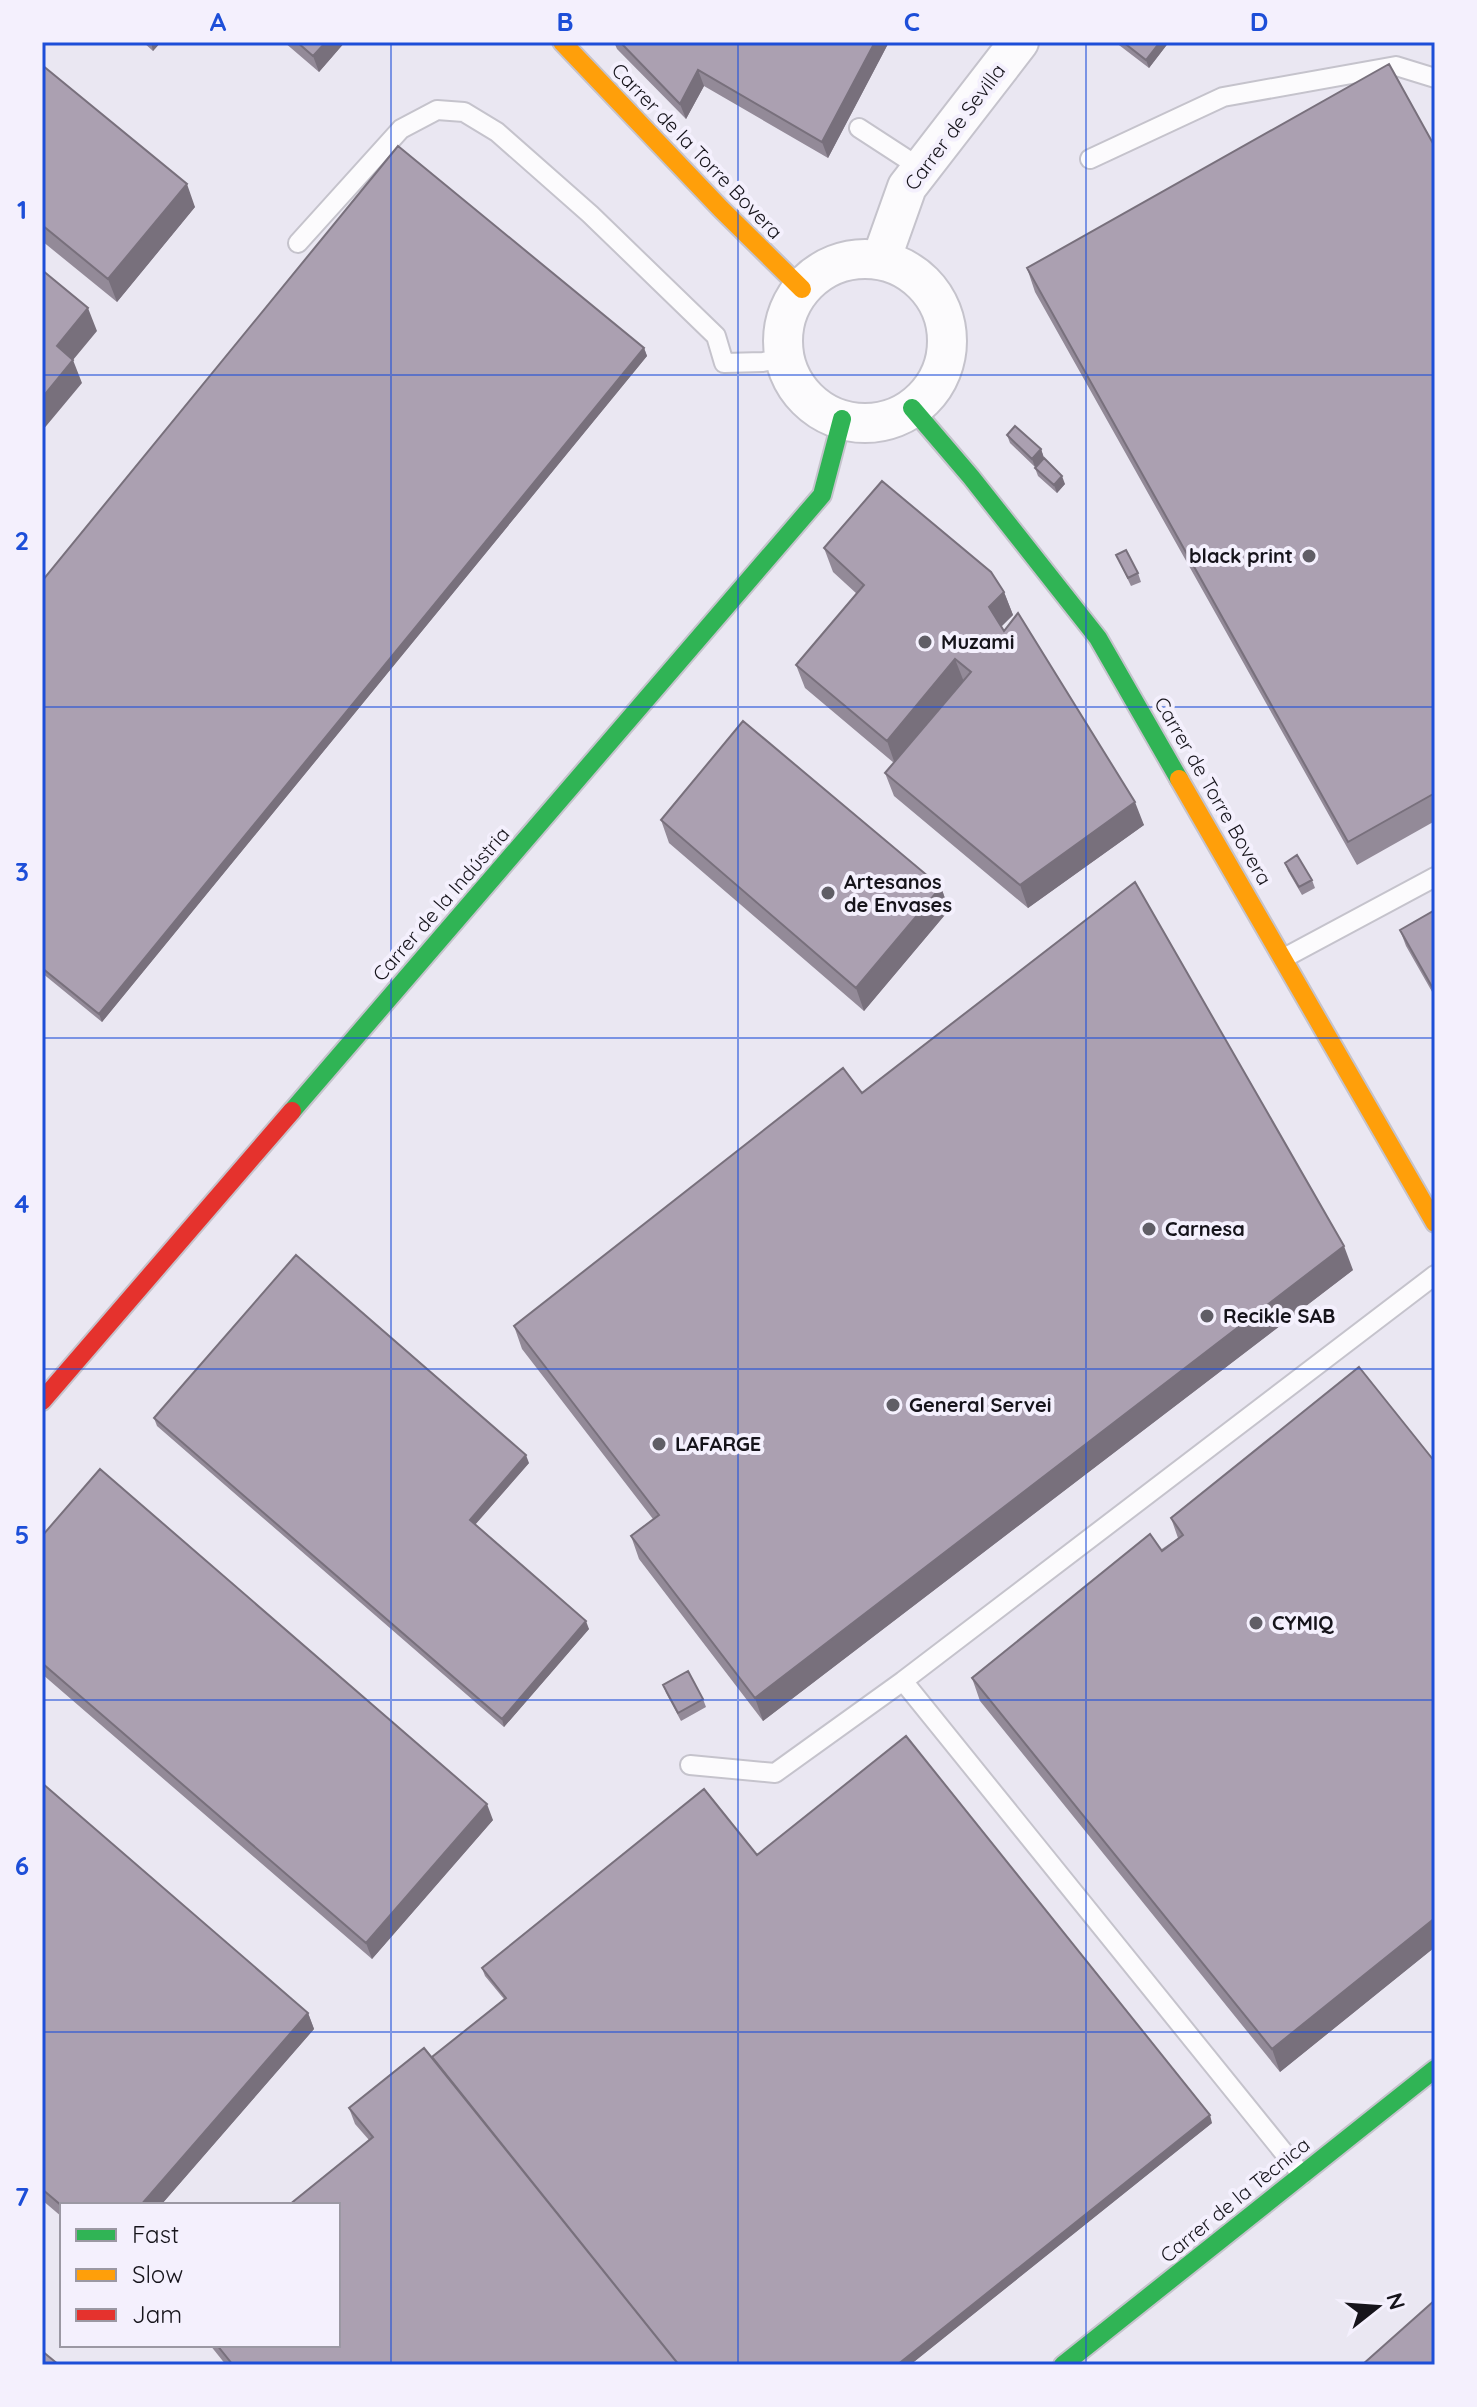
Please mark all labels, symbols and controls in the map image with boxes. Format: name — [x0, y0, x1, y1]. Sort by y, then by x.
text: A — [210, 5, 227, 38]
text: B — [556, 5, 574, 38]
text: C — [904, 5, 920, 38]
text: D — [1250, 5, 1268, 38]
street label: Carrer de la Torre Bovera — [607, 57, 788, 244]
street label: Carrer de Sevilla — [899, 58, 1010, 195]
text: 1 — [17, 193, 27, 226]
text: 2 — [15, 524, 29, 557]
place label: black print — [1189, 543, 1293, 568]
marker: black print — [1300, 547, 1318, 565]
place label: Muzami — [941, 629, 1015, 654]
marker: Muzami — [916, 633, 934, 651]
street label: Carrer de Torre Bovera — [1149, 692, 1278, 889]
street label: Carrer de la Indústria — [367, 821, 514, 986]
text: 3 — [15, 855, 29, 888]
place label: Artesanos de Envases — [844, 869, 952, 917]
marker: Artesanos de Envases — [819, 884, 837, 902]
text: 4 — [14, 1187, 30, 1220]
place label: Carnesa — [1165, 1216, 1245, 1241]
marker: Carnesa — [1140, 1220, 1158, 1238]
place label: Recikle SAB — [1223, 1303, 1335, 1328]
marker: Recikle SAB — [1198, 1307, 1216, 1325]
place label: General Servei — [909, 1392, 1052, 1417]
marker: General Servei — [884, 1396, 902, 1414]
place label: LAFARGE — [675, 1431, 761, 1456]
marker: LAFARGE — [650, 1435, 668, 1453]
text: 5 — [15, 1518, 29, 1551]
place label: CYMIQ — [1272, 1610, 1334, 1635]
marker: CYMIQ — [1247, 1614, 1265, 1632]
text: 6 — [15, 1849, 29, 1882]
street label: Carrer de la Tècnica — [1155, 2132, 1315, 2268]
text: 7 — [15, 2180, 29, 2213]
legend — [60, 2203, 340, 2347]
text: Fast — [132, 2219, 179, 2249]
text: Slow — [132, 2259, 183, 2289]
north arrow — [1337, 2267, 1417, 2347]
text: N — [1380, 2289, 1412, 2313]
text: Jam — [132, 2299, 182, 2329]

